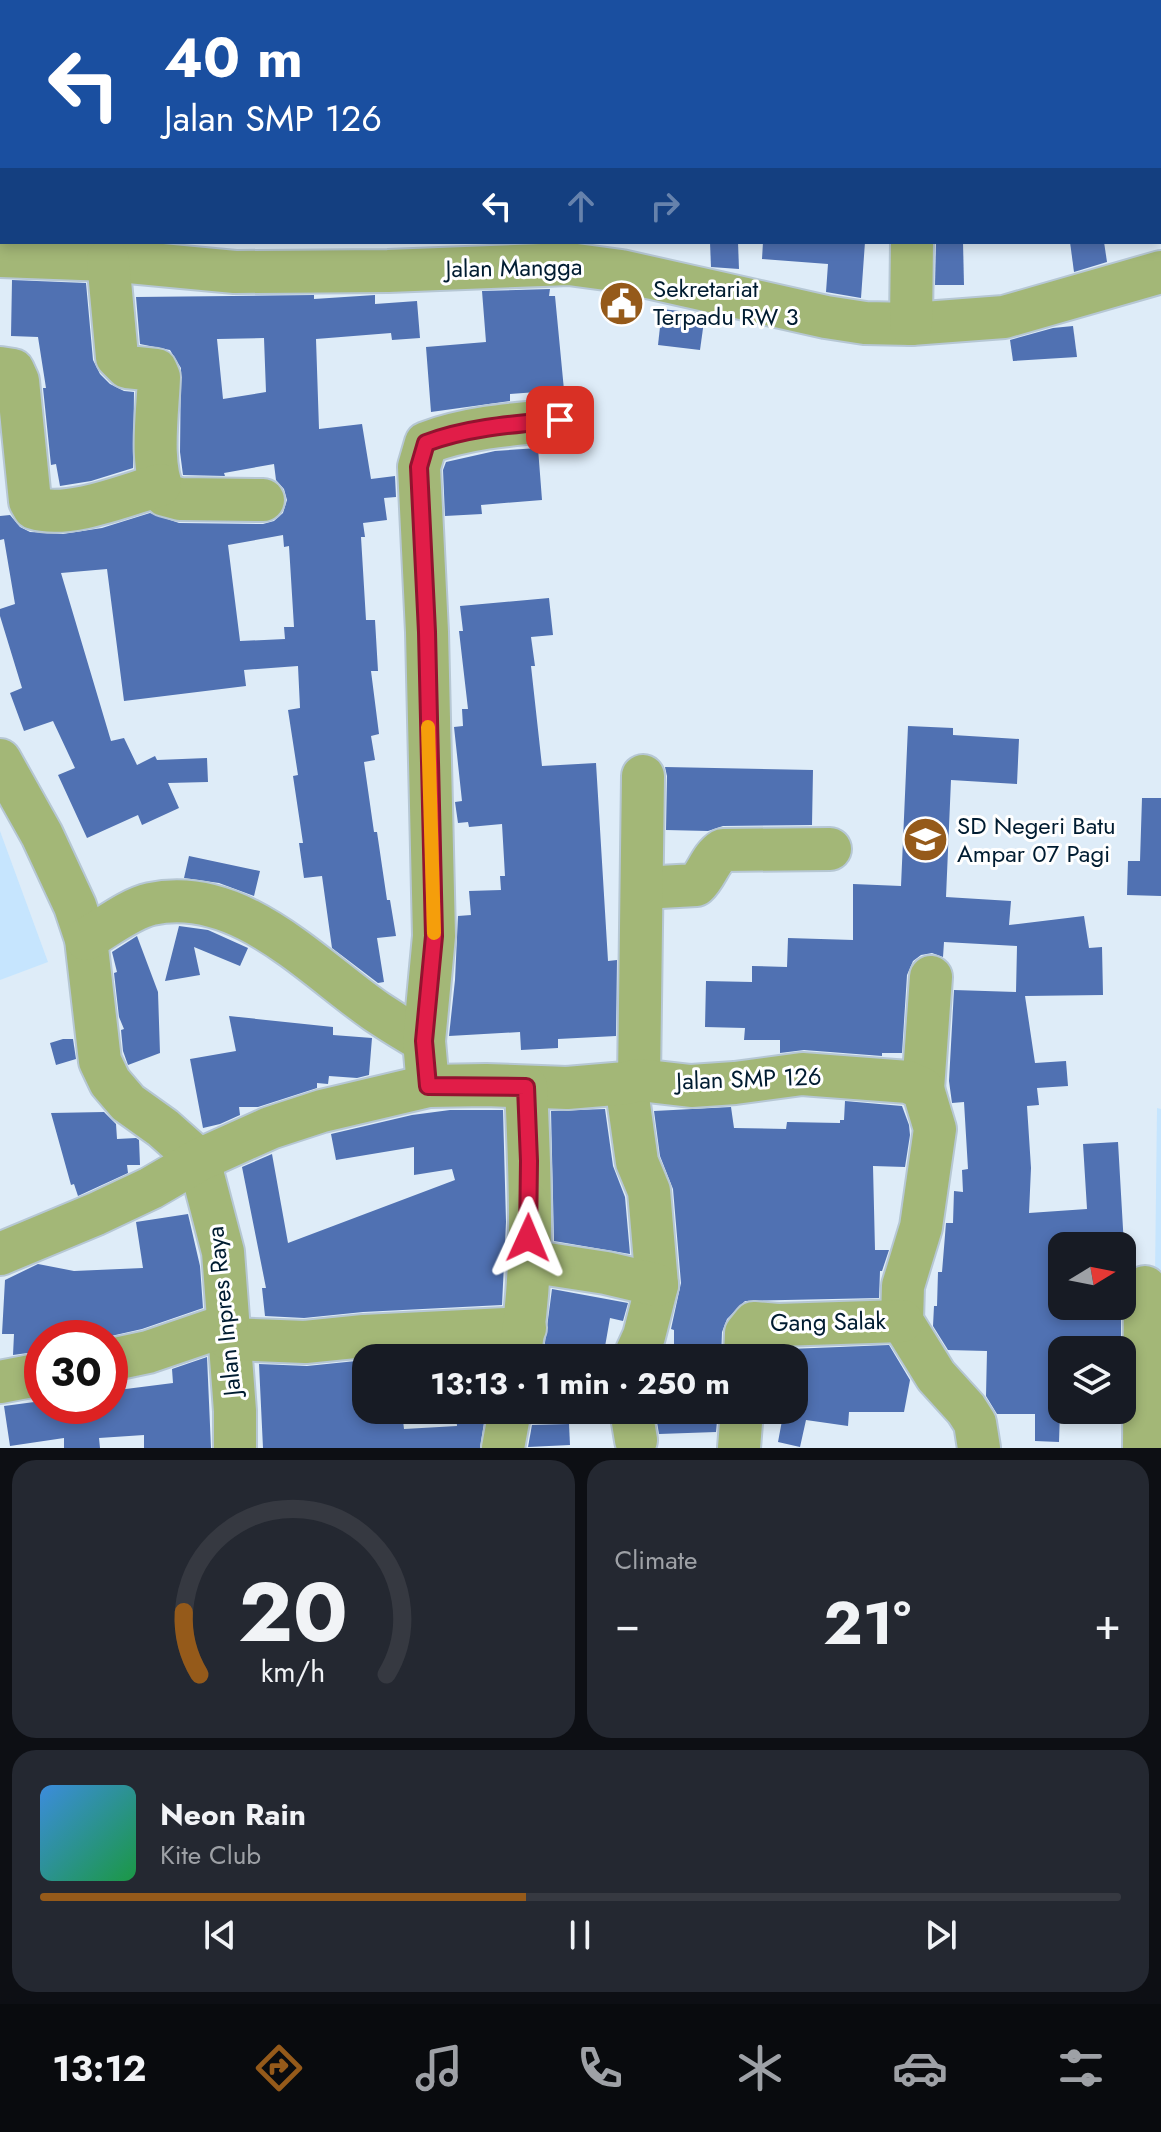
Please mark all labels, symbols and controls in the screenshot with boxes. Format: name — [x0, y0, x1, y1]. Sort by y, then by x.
text: 40 m — [164, 17, 303, 98]
icon: left — [32, 32, 136, 136]
text: Jalan SMP 126 — [164, 92, 382, 144]
icon: left — [475, 184, 519, 228]
icon: ahead — [559, 184, 603, 228]
icon: right — [643, 184, 687, 228]
street label: Jalan Mangga — [442, 249, 583, 286]
place label: Sekretariat Terpadu RW 3 — [653, 271, 799, 334]
public building icon: Sekretariat Terpadu RW 3 — [598, 279, 646, 327]
pin — [526, 386, 594, 454]
icon: arrive — [538, 398, 582, 442]
place label: SD Negeri Batu Ampar 07 Pagi — [957, 808, 1116, 871]
school or university icon: SD Negeri Batu Ampar 07 Pagi — [902, 816, 950, 864]
street label: Jalan SMP 126 — [673, 1058, 822, 1099]
position arrow — [486, 1196, 570, 1280]
street label: Jalan Inpres Raya — [197, 1224, 250, 1401]
north arrow — [1048, 1232, 1136, 1320]
map controls — [1048, 1232, 1136, 1424]
street label: Gang Salak — [770, 1303, 887, 1340]
speed limit sign: 30 — [24, 1320, 128, 1424]
button: layers — [1048, 1336, 1136, 1424]
text: 13:13 · 1 min · 250 m — [430, 1362, 730, 1405]
text: Climate — [615, 1541, 697, 1579]
text: 20 — [238, 1552, 348, 1672]
text: 21° — [823, 1580, 911, 1667]
text: − — [615, 1592, 640, 1656]
text: + — [1094, 1592, 1121, 1656]
text: km/h — [261, 1651, 326, 1693]
text: Neon Rain — [160, 1793, 306, 1836]
text: Kite Club — [160, 1836, 261, 1874]
icon: previous — [198, 1913, 242, 1957]
icon: pause — [558, 1913, 602, 1957]
icon: next — [919, 1913, 963, 1957]
icon: directions — [251, 2040, 307, 2096]
icon: music — [411, 2040, 467, 2096]
icon: phone — [572, 2040, 628, 2096]
icon: climate — [732, 2040, 788, 2096]
icon: car — [892, 2040, 948, 2096]
icon: filters — [1053, 2040, 1109, 2096]
text: 13:12 — [52, 2042, 146, 2094]

